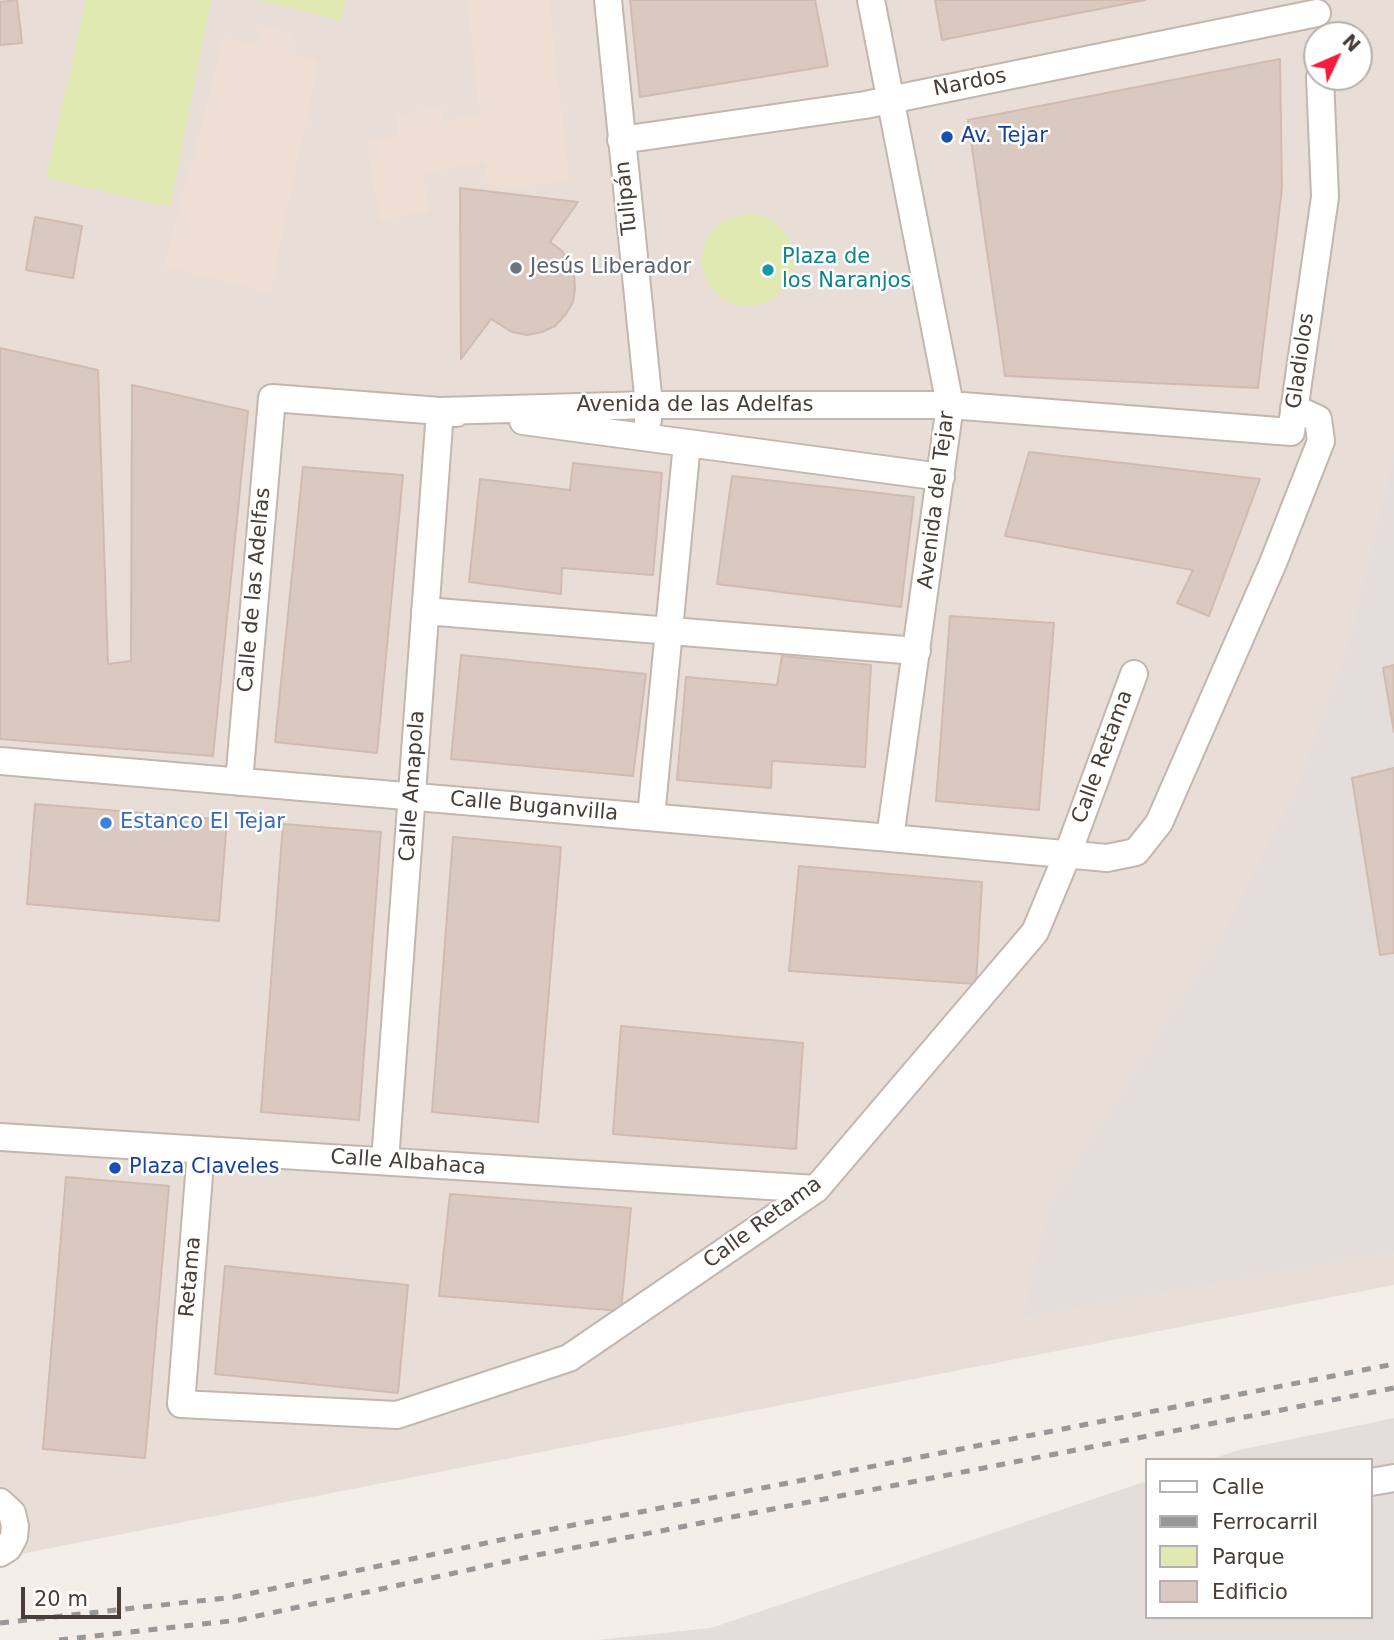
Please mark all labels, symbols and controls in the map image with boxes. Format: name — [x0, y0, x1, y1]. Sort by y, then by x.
north arrow — [1303, 21, 1373, 91]
text: N — [1338, 29, 1365, 56]
street label: Nardos — [931, 64, 1009, 102]
place label: Av. Tejar — [961, 124, 1048, 150]
marker: Av. Tejar — [939, 129, 955, 145]
street label: Tulipán — [611, 160, 643, 236]
place label: Plaza de los Naranjos — [782, 245, 911, 295]
place label: Jesús Liberador — [530, 255, 691, 281]
marker: Jesús Liberador — [508, 260, 524, 276]
marker: Plaza de los Naranjos — [760, 262, 776, 278]
street label: Gladiolos — [1282, 311, 1320, 411]
street label: Avenida de las Adelfas — [576, 393, 814, 419]
street label: Avenida del Tejar — [914, 410, 960, 590]
street label: Calle de las Adelfas — [234, 487, 276, 693]
street label: Calle Retama — [1067, 687, 1139, 827]
street label: Calle Amapola — [395, 710, 431, 862]
street label: Calle Buganvilla — [449, 787, 619, 827]
place label: Estanco El Tejar — [120, 810, 285, 836]
marker: Estanco El Tejar — [98, 815, 114, 831]
street label: Calle Albahaca — [329, 1145, 487, 1181]
place label: Plaza Claveles — [129, 1155, 279, 1181]
marker: Plaza Claveles — [107, 1160, 123, 1176]
street label: Calle Retama — [699, 1172, 827, 1274]
street label: Retama — [175, 1236, 207, 1318]
legend — [1146, 1458, 1373, 1619]
text: Calle — [1212, 1475, 1264, 1499]
text: Ferrocarril — [1212, 1510, 1318, 1534]
text: Parque — [1212, 1545, 1284, 1569]
scale bar — [24, 1574, 124, 1618]
text: Edificio — [1212, 1580, 1288, 1604]
text: 20 m — [34, 1587, 88, 1611]

